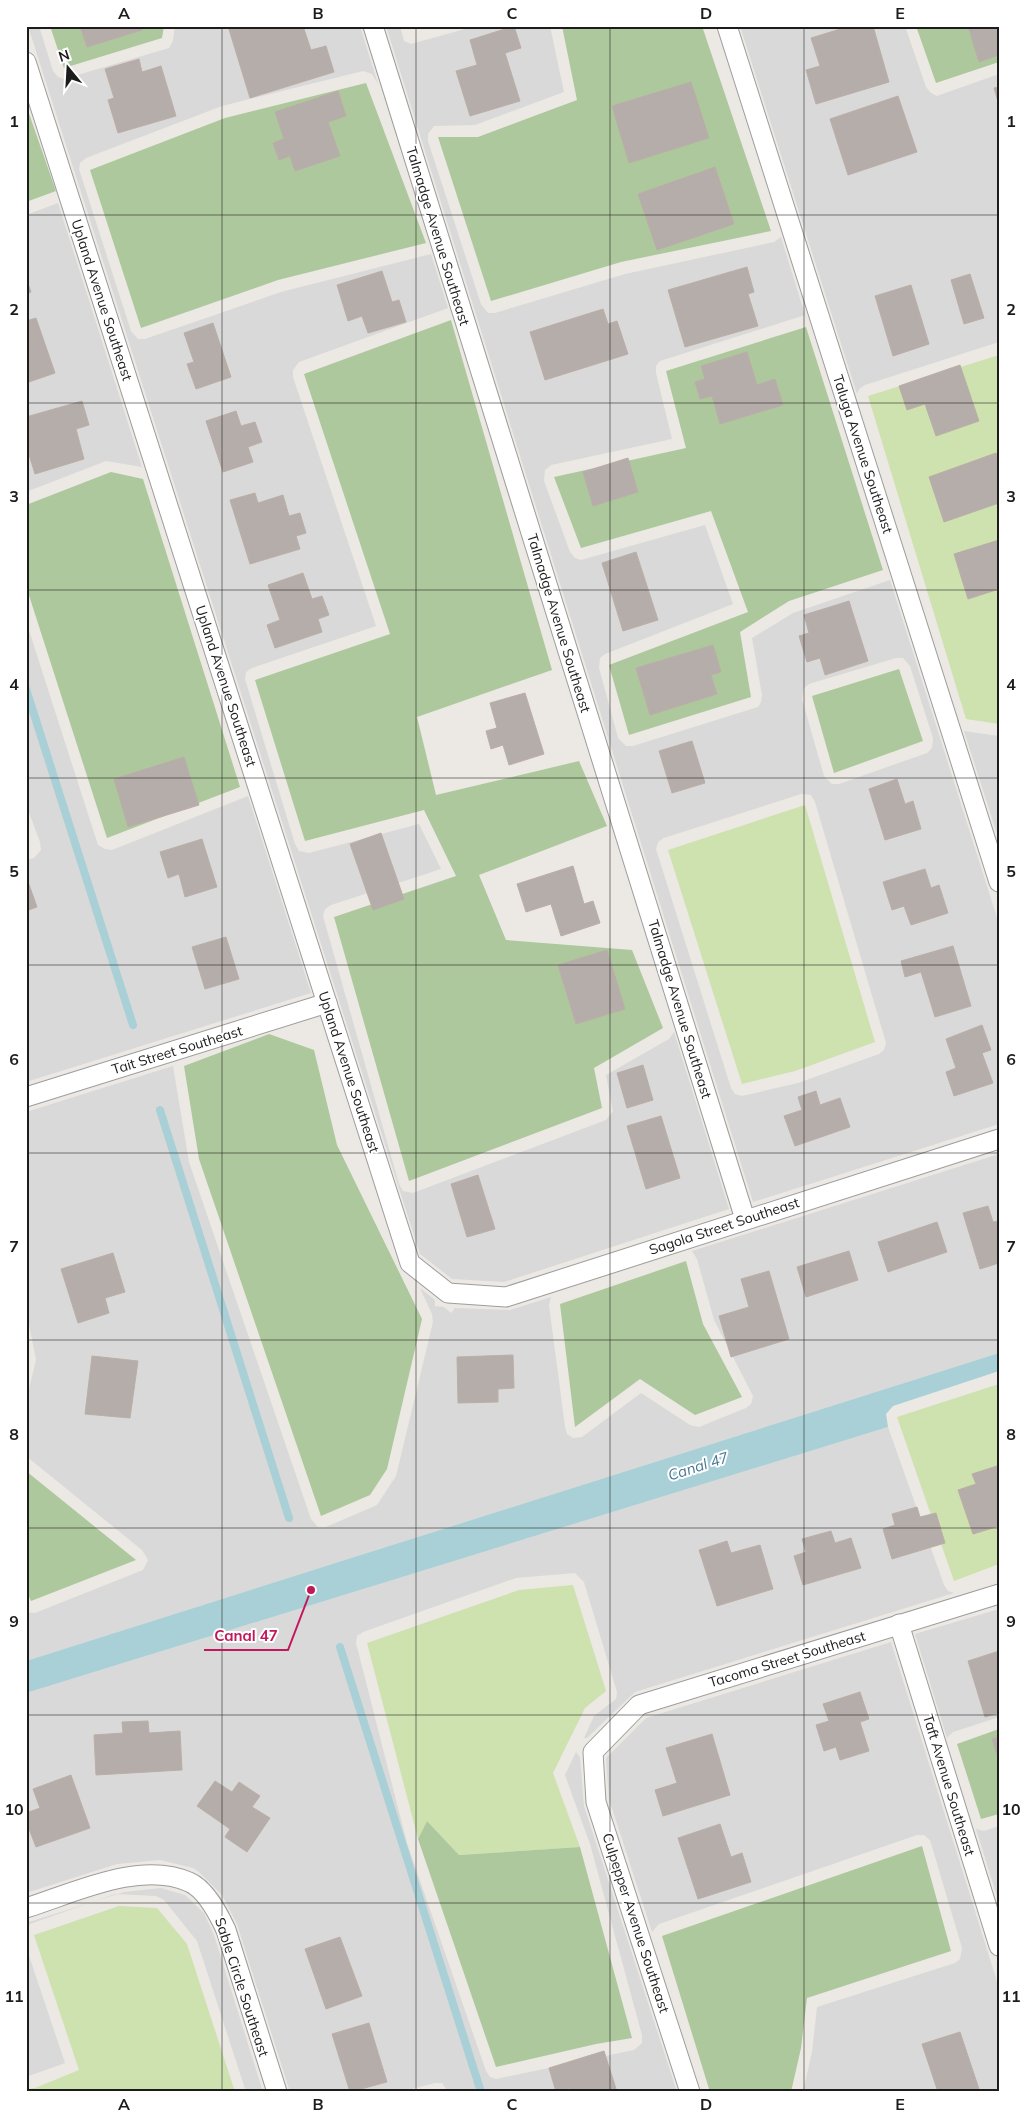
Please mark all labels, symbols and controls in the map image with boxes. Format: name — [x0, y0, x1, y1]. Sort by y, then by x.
text: A — [118, 3, 130, 23]
text: B — [312, 3, 324, 23]
text: C — [507, 3, 518, 23]
text: D — [700, 3, 712, 23]
text: E — [895, 3, 905, 23]
north arrow — [42, 42, 92, 92]
text: N — [56, 45, 72, 66]
text: 1 — [9, 111, 19, 131]
text: 1 — [1006, 111, 1016, 131]
street label: Talmadge Avenue Southeast — [402, 144, 474, 328]
street label: Upland Avenue Southeast — [67, 217, 137, 383]
text: 2 — [9, 299, 19, 319]
text: 2 — [1006, 299, 1016, 319]
street label: Taluga Avenue Southeast — [829, 372, 897, 536]
text: 3 — [9, 486, 19, 506]
text: 3 — [1006, 486, 1016, 506]
street label: Talmadge Avenue Southeast — [523, 531, 595, 715]
street label: Upland Avenue Southeast — [191, 603, 261, 769]
text: 4 — [9, 674, 19, 694]
text: 4 — [1006, 674, 1016, 694]
text: 5 — [9, 861, 19, 881]
text: 5 — [1006, 861, 1016, 881]
street label: Talmadge Avenue Southeast — [644, 917, 716, 1101]
street label: Upland Avenue Southeast — [314, 989, 384, 1155]
street label: Tait Street Southeast — [109, 1022, 245, 1078]
text: 6 — [9, 1049, 19, 1069]
text: 6 — [1006, 1049, 1016, 1069]
street label: Sagola Street Southeast — [647, 1193, 802, 1259]
text: 7 — [9, 1236, 19, 1256]
text: 7 — [1006, 1236, 1016, 1256]
text: 8 — [9, 1424, 19, 1444]
text: 8 — [1006, 1424, 1016, 1444]
water label: Canal 47 — [665, 1447, 732, 1485]
text: 9 — [9, 1611, 19, 1631]
text: 9 — [1006, 1611, 1016, 1631]
callout: Canal 47 — [204, 1620, 288, 1650]
text: Canal 47 — [214, 1626, 278, 1645]
street label: Tacoma Street Southeast — [706, 1627, 868, 1691]
street label: Taft Avenue Southeast — [919, 1712, 979, 1858]
text: 10 — [4, 1799, 24, 1819]
text: 10 — [1001, 1799, 1021, 1819]
street label: Culpepper Avenue Southeast — [598, 1831, 674, 2015]
street label: Sable Circle Southeast — [211, 1915, 273, 2059]
text: 11 — [4, 1986, 24, 2006]
text: 11 — [1001, 1986, 1021, 2006]
text: A — [118, 2094, 130, 2114]
text: B — [312, 2094, 324, 2114]
text: C — [507, 2094, 518, 2114]
text: D — [700, 2094, 712, 2114]
text: E — [895, 2094, 905, 2114]

